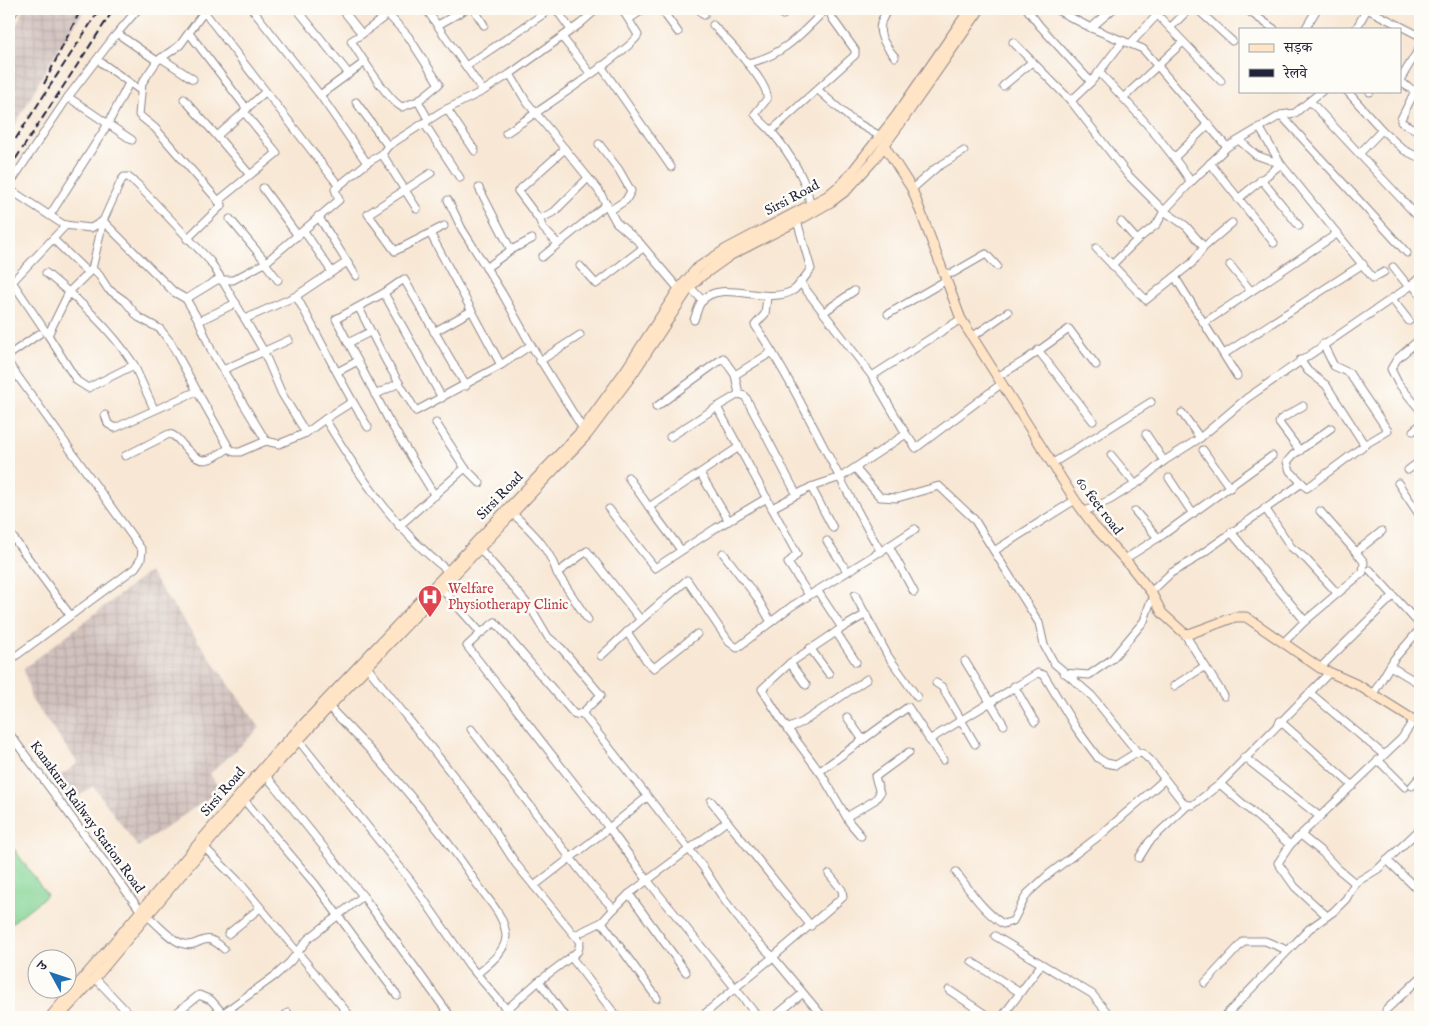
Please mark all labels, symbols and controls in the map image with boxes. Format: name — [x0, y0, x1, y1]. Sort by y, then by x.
legend — [1239, 28, 1402, 92]
text: सड़क — [1283, 38, 1313, 57]
text: रेलवे — [1282, 64, 1308, 83]
street label: Sirsi Road — [762, 176, 823, 220]
street label: Sirsi Road — [473, 468, 527, 524]
street label: 60 feet road — [1071, 474, 1127, 539]
place label: Welfare Physiotherapy Clinic — [448, 580, 568, 614]
hospital icon: Welfare Physiotherapy Clinic — [417, 584, 443, 618]
street label: Kanakura Railway Station Road — [26, 737, 149, 897]
street label: Sirsi Road — [197, 763, 250, 820]
north arrow — [28, 948, 78, 998]
text: उ — [33, 957, 53, 976]

